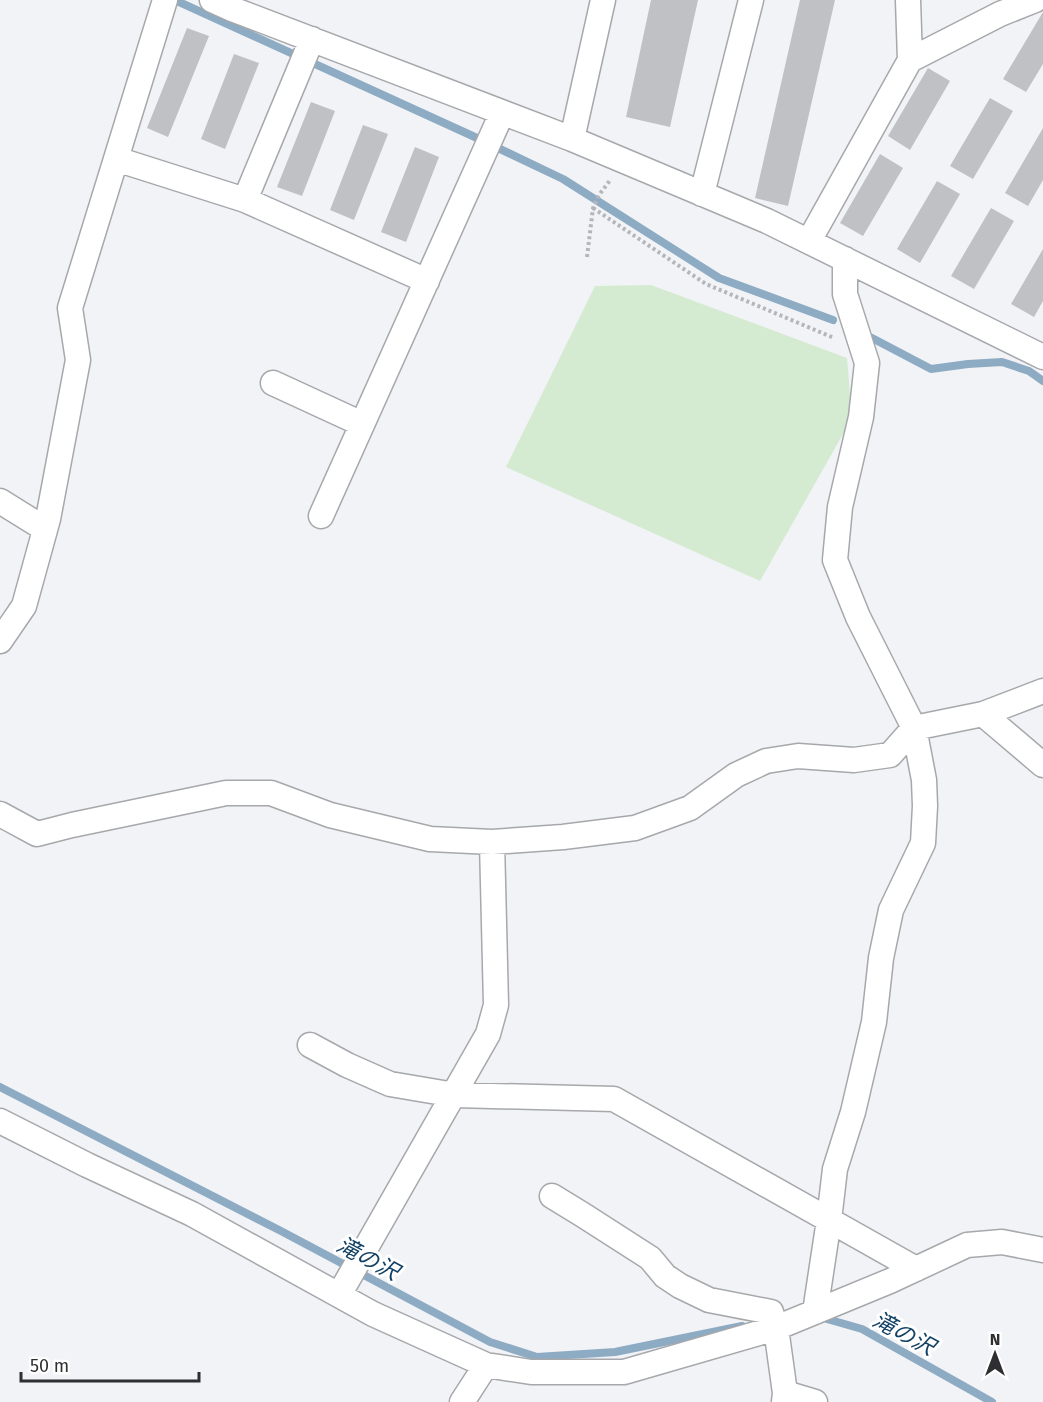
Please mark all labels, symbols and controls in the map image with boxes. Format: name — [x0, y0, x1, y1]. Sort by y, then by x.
water label: 滝の沢 — [332, 1231, 406, 1287]
water label: 滝の沢 — [868, 1306, 942, 1362]
north arrow — [965, 1324, 1025, 1384]
text: N — [990, 1330, 1000, 1349]
scale bar — [21, 1345, 200, 1383]
text: 50 m — [30, 1355, 69, 1377]

